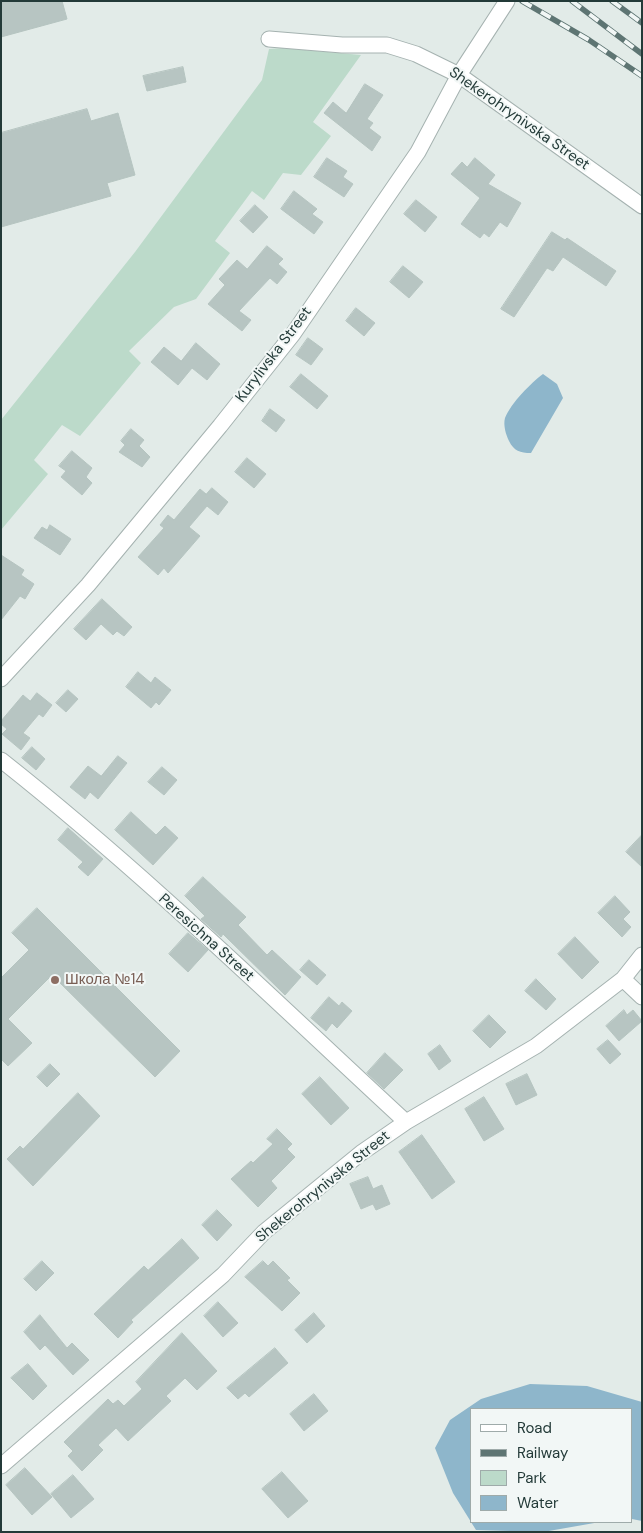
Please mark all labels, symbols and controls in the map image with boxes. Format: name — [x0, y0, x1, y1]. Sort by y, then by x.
street label: Shekerohrynivska Street — [445, 64, 593, 174]
street label: Kurylivska Street — [232, 304, 316, 406]
street label: Peresichna Street — [155, 890, 257, 986]
place label: Школа №14 — [65, 971, 144, 989]
marker: Школа №14 — [49, 974, 61, 986]
street label: Shekerohrynivska Street — [252, 1127, 394, 1247]
legend — [470, 1408, 633, 1523]
text: Road — [517, 1418, 552, 1438]
text: Railway — [517, 1443, 568, 1463]
text: Park — [517, 1468, 547, 1488]
text: Water — [517, 1493, 558, 1513]

